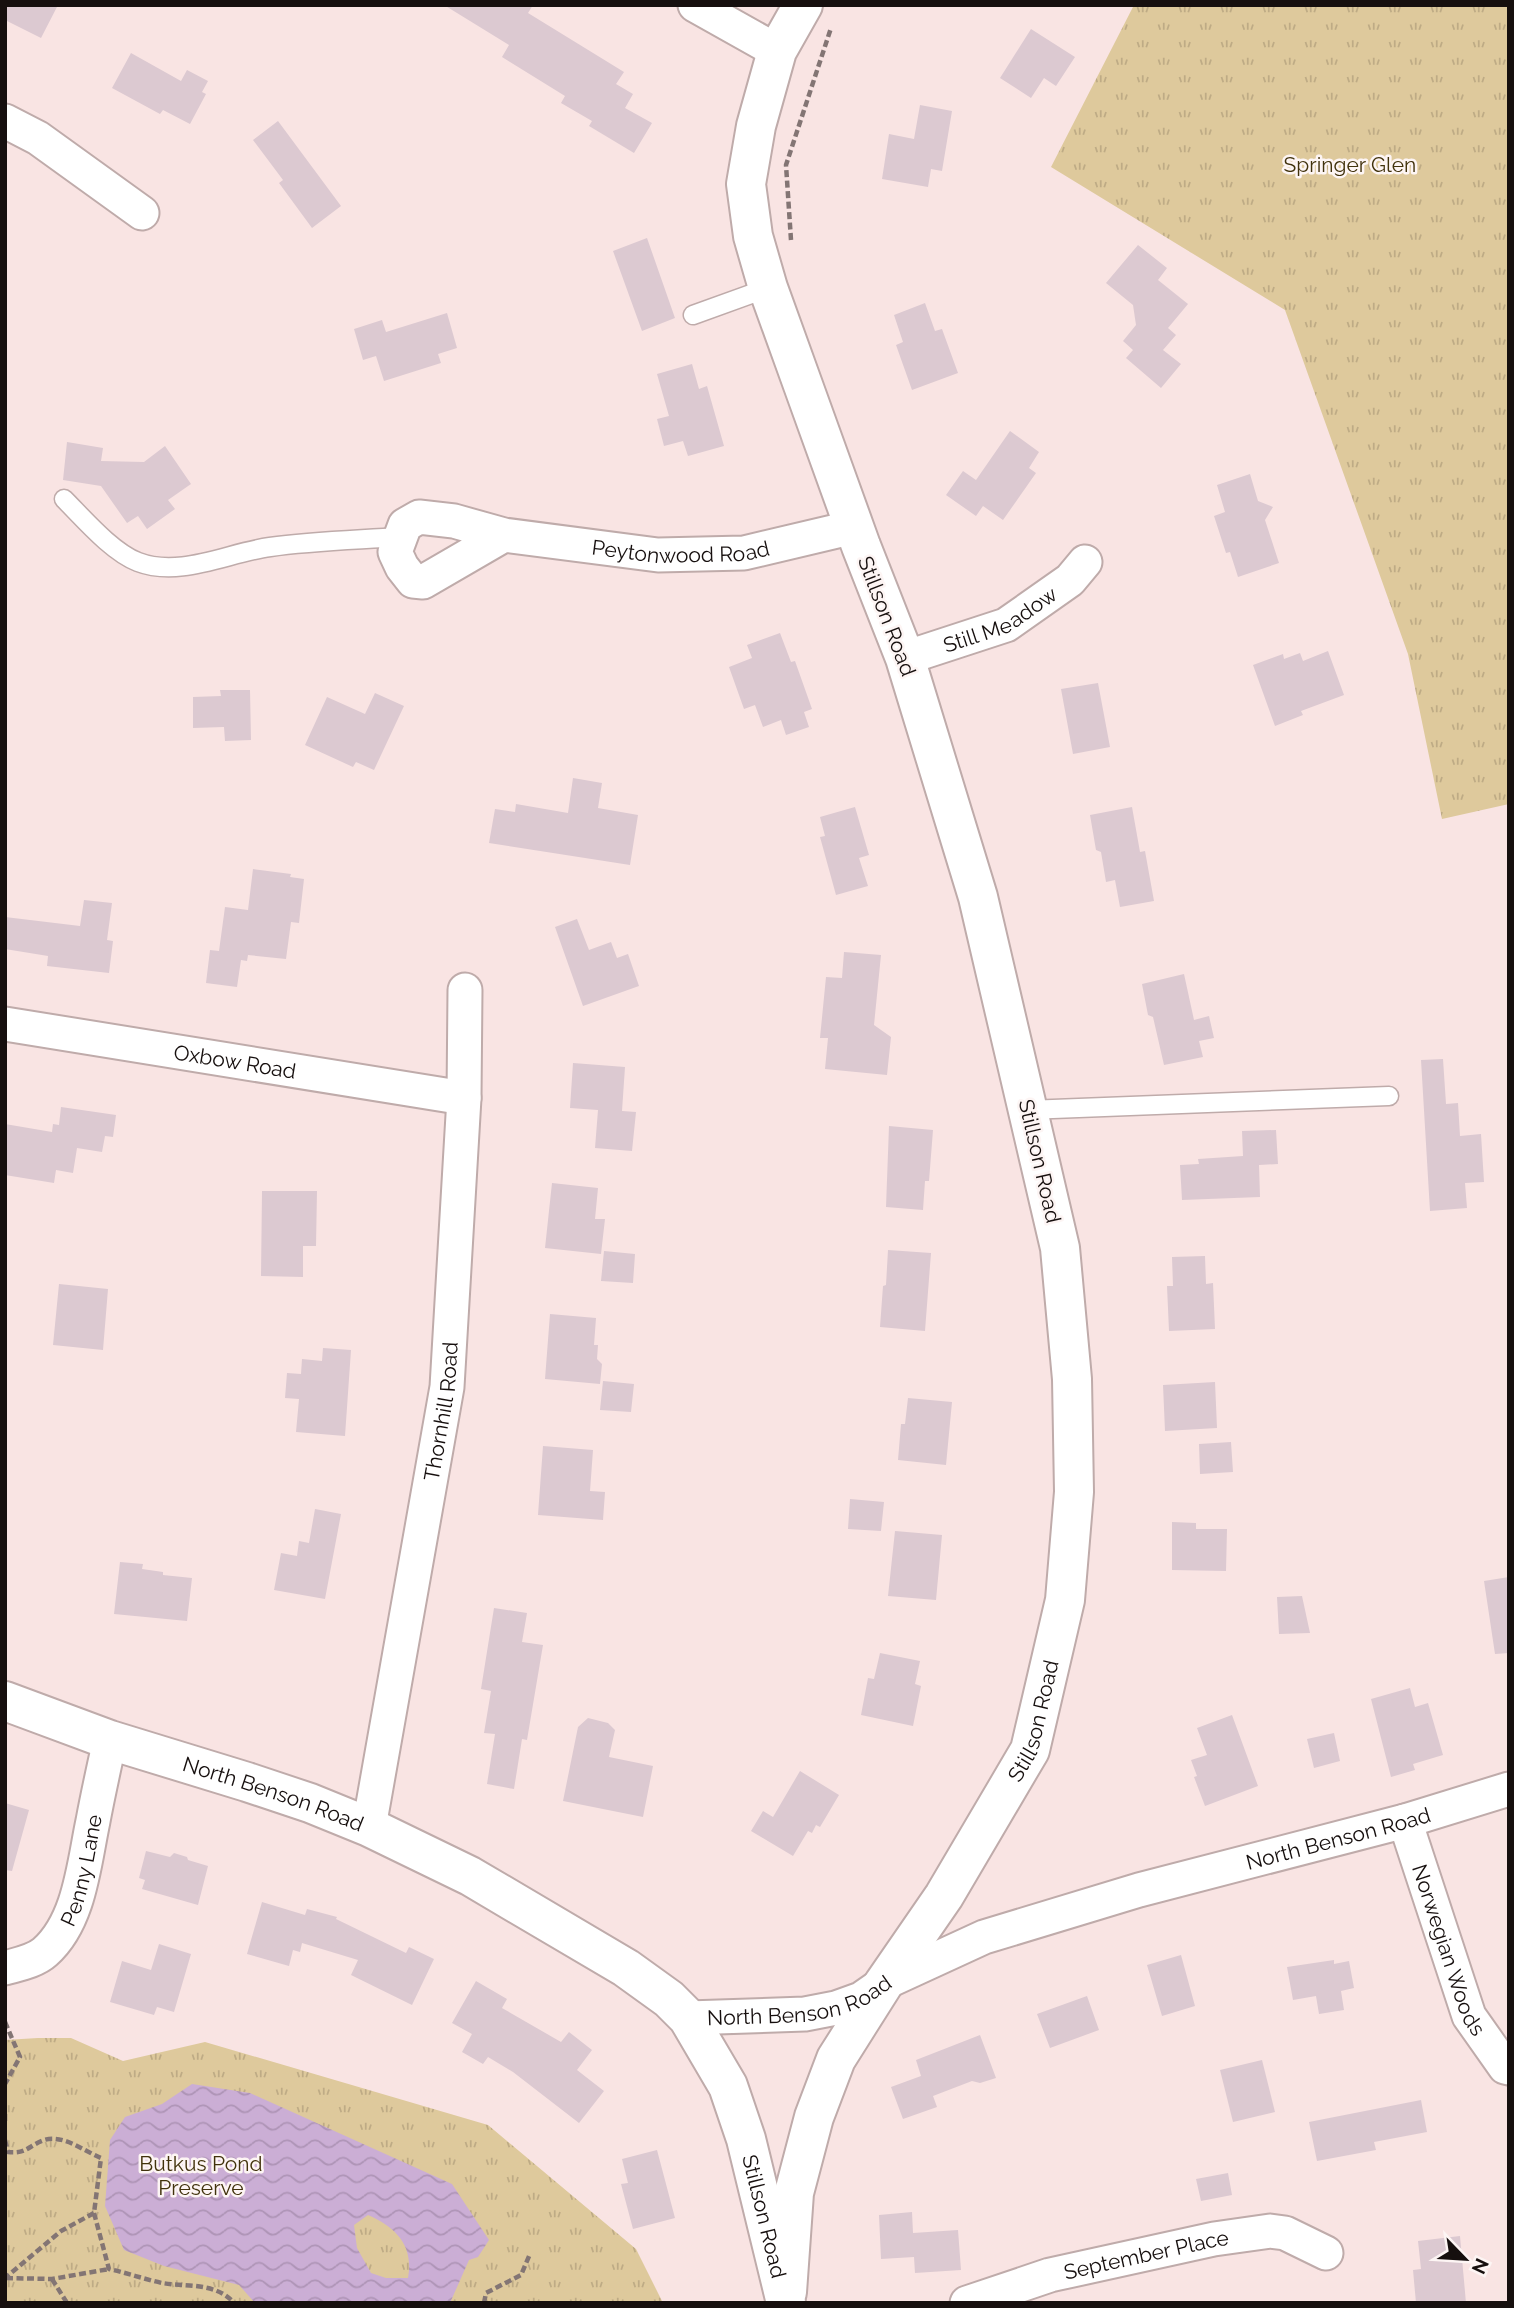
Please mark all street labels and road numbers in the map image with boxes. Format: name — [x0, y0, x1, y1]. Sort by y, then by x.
street label: Peytonwood Road — [590, 534, 772, 568]
street label: Stillson Road — [853, 553, 921, 679]
street label: Still Meadow — [940, 581, 1062, 657]
street label: Oxbow Road — [172, 1039, 298, 1083]
street label: Stillson Road — [1014, 1097, 1066, 1225]
street label: Thornhill Road — [418, 1341, 462, 1483]
street label: Stillson Road — [1002, 1657, 1063, 1786]
street label: North Benson Road — [180, 1751, 368, 1836]
street label: North Benson Road — [1243, 1801, 1433, 1874]
street label: Penny Lane — [55, 1812, 106, 1930]
street label: Norwegian Woods — [1408, 1861, 1491, 2040]
street label: North Benson Road — [707, 1969, 896, 2030]
street label: Stillson Road — [738, 2152, 792, 2281]
street label: September Place — [1061, 2225, 1230, 2284]

